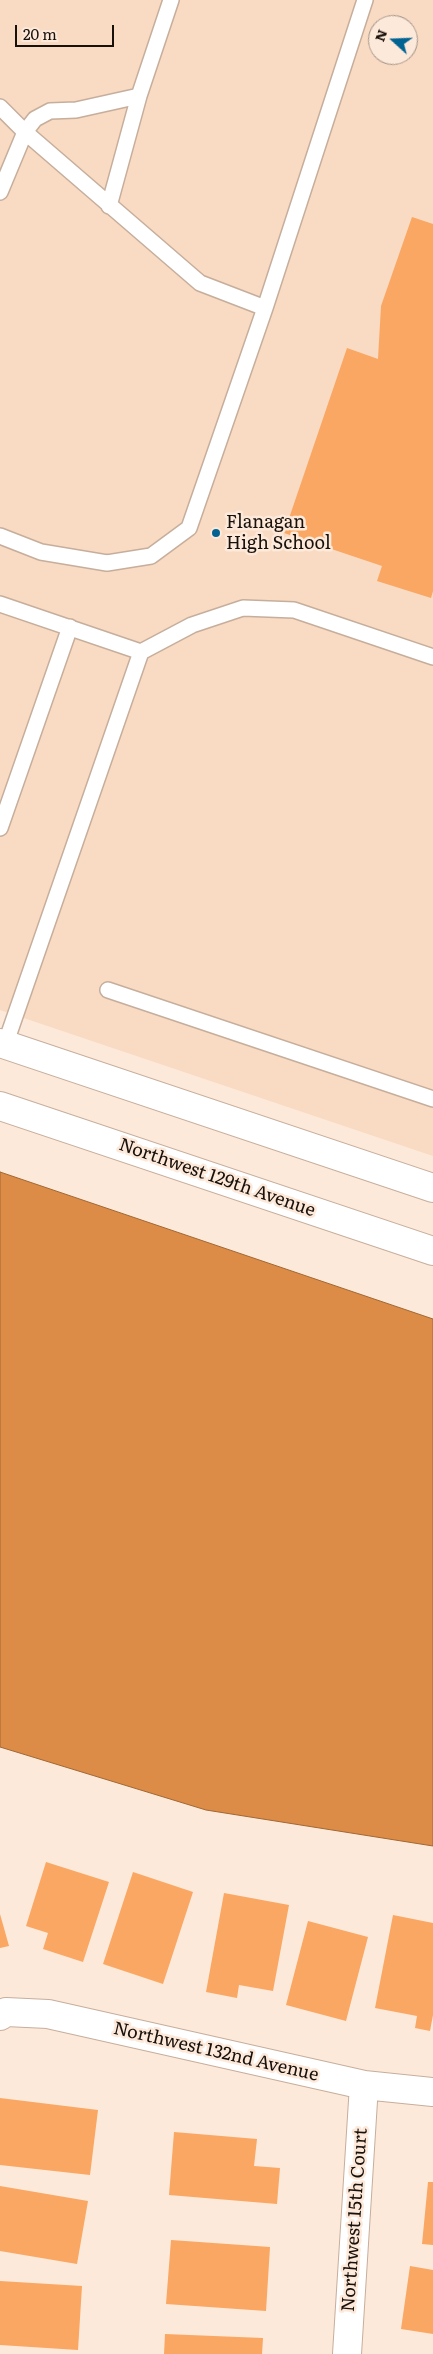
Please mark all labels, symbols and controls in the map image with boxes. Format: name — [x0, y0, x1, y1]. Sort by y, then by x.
scale bar — [18, 15, 116, 47]
north arrow — [368, 15, 418, 65]
text: 20 m — [23, 22, 57, 45]
text: N — [368, 26, 391, 44]
place label: Flanagan High School — [226, 512, 331, 554]
marker: Flanagan High School — [210, 527, 222, 539]
street label: Northwest 129th Avenue — [116, 1134, 318, 1222]
street label: Northwest 132nd Avenue — [111, 2018, 321, 2086]
street label: Northwest 15th Court — [338, 2127, 372, 2313]

